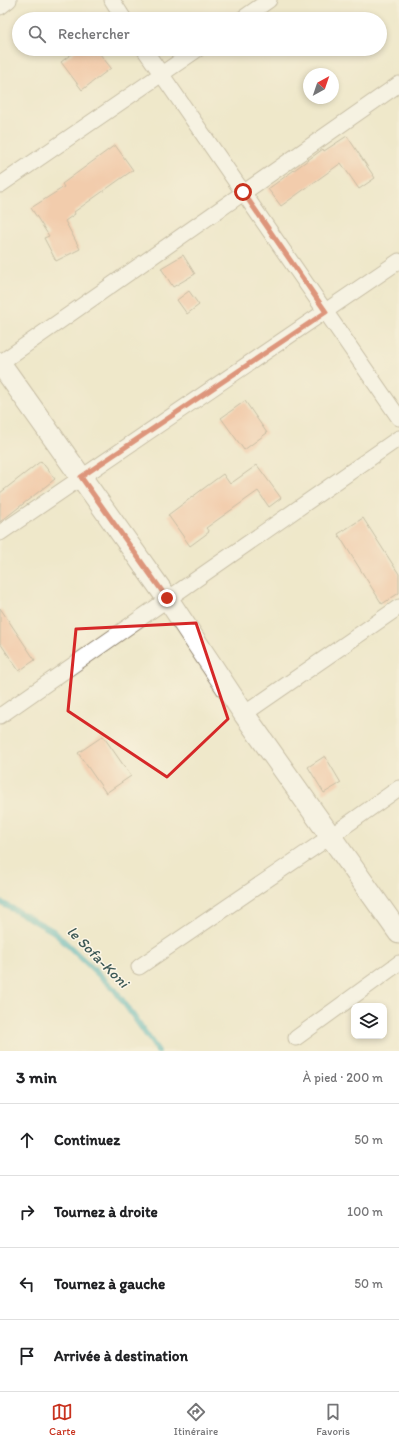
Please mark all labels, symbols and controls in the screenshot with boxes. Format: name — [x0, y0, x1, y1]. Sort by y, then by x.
search box — [12, 12, 387, 56]
icon: search — [26, 23, 48, 45]
text: Rechercher — [58, 25, 130, 43]
north arrow — [303, 68, 339, 104]
route start — [234, 183, 252, 201]
route end — [158, 589, 176, 607]
water label: le Sofa-Koni — [63, 922, 134, 993]
map controls — [351, 1003, 387, 1039]
button: layers — [351, 1003, 387, 1039]
text: 3 min — [16, 1067, 57, 1087]
text: À pied · 200 m — [303, 1070, 383, 1085]
icon: ahead — [16, 1129, 38, 1151]
text: Continuez — [54, 1131, 120, 1149]
text: 50 m — [354, 1132, 383, 1147]
icon: right — [16, 1201, 38, 1223]
text: Tournez à droite — [54, 1203, 158, 1221]
text: 100 m — [347, 1204, 383, 1219]
icon: left — [16, 1273, 38, 1295]
text: Tournez à gauche — [54, 1275, 165, 1293]
text: 50 m — [354, 1276, 383, 1291]
icon: arrive — [16, 1345, 38, 1367]
text: Arrivée à destination — [54, 1347, 188, 1365]
tab: Carte — [49, 1401, 76, 1438]
tab: Itinéraire — [174, 1401, 218, 1438]
tab: Favoris — [316, 1401, 350, 1438]

